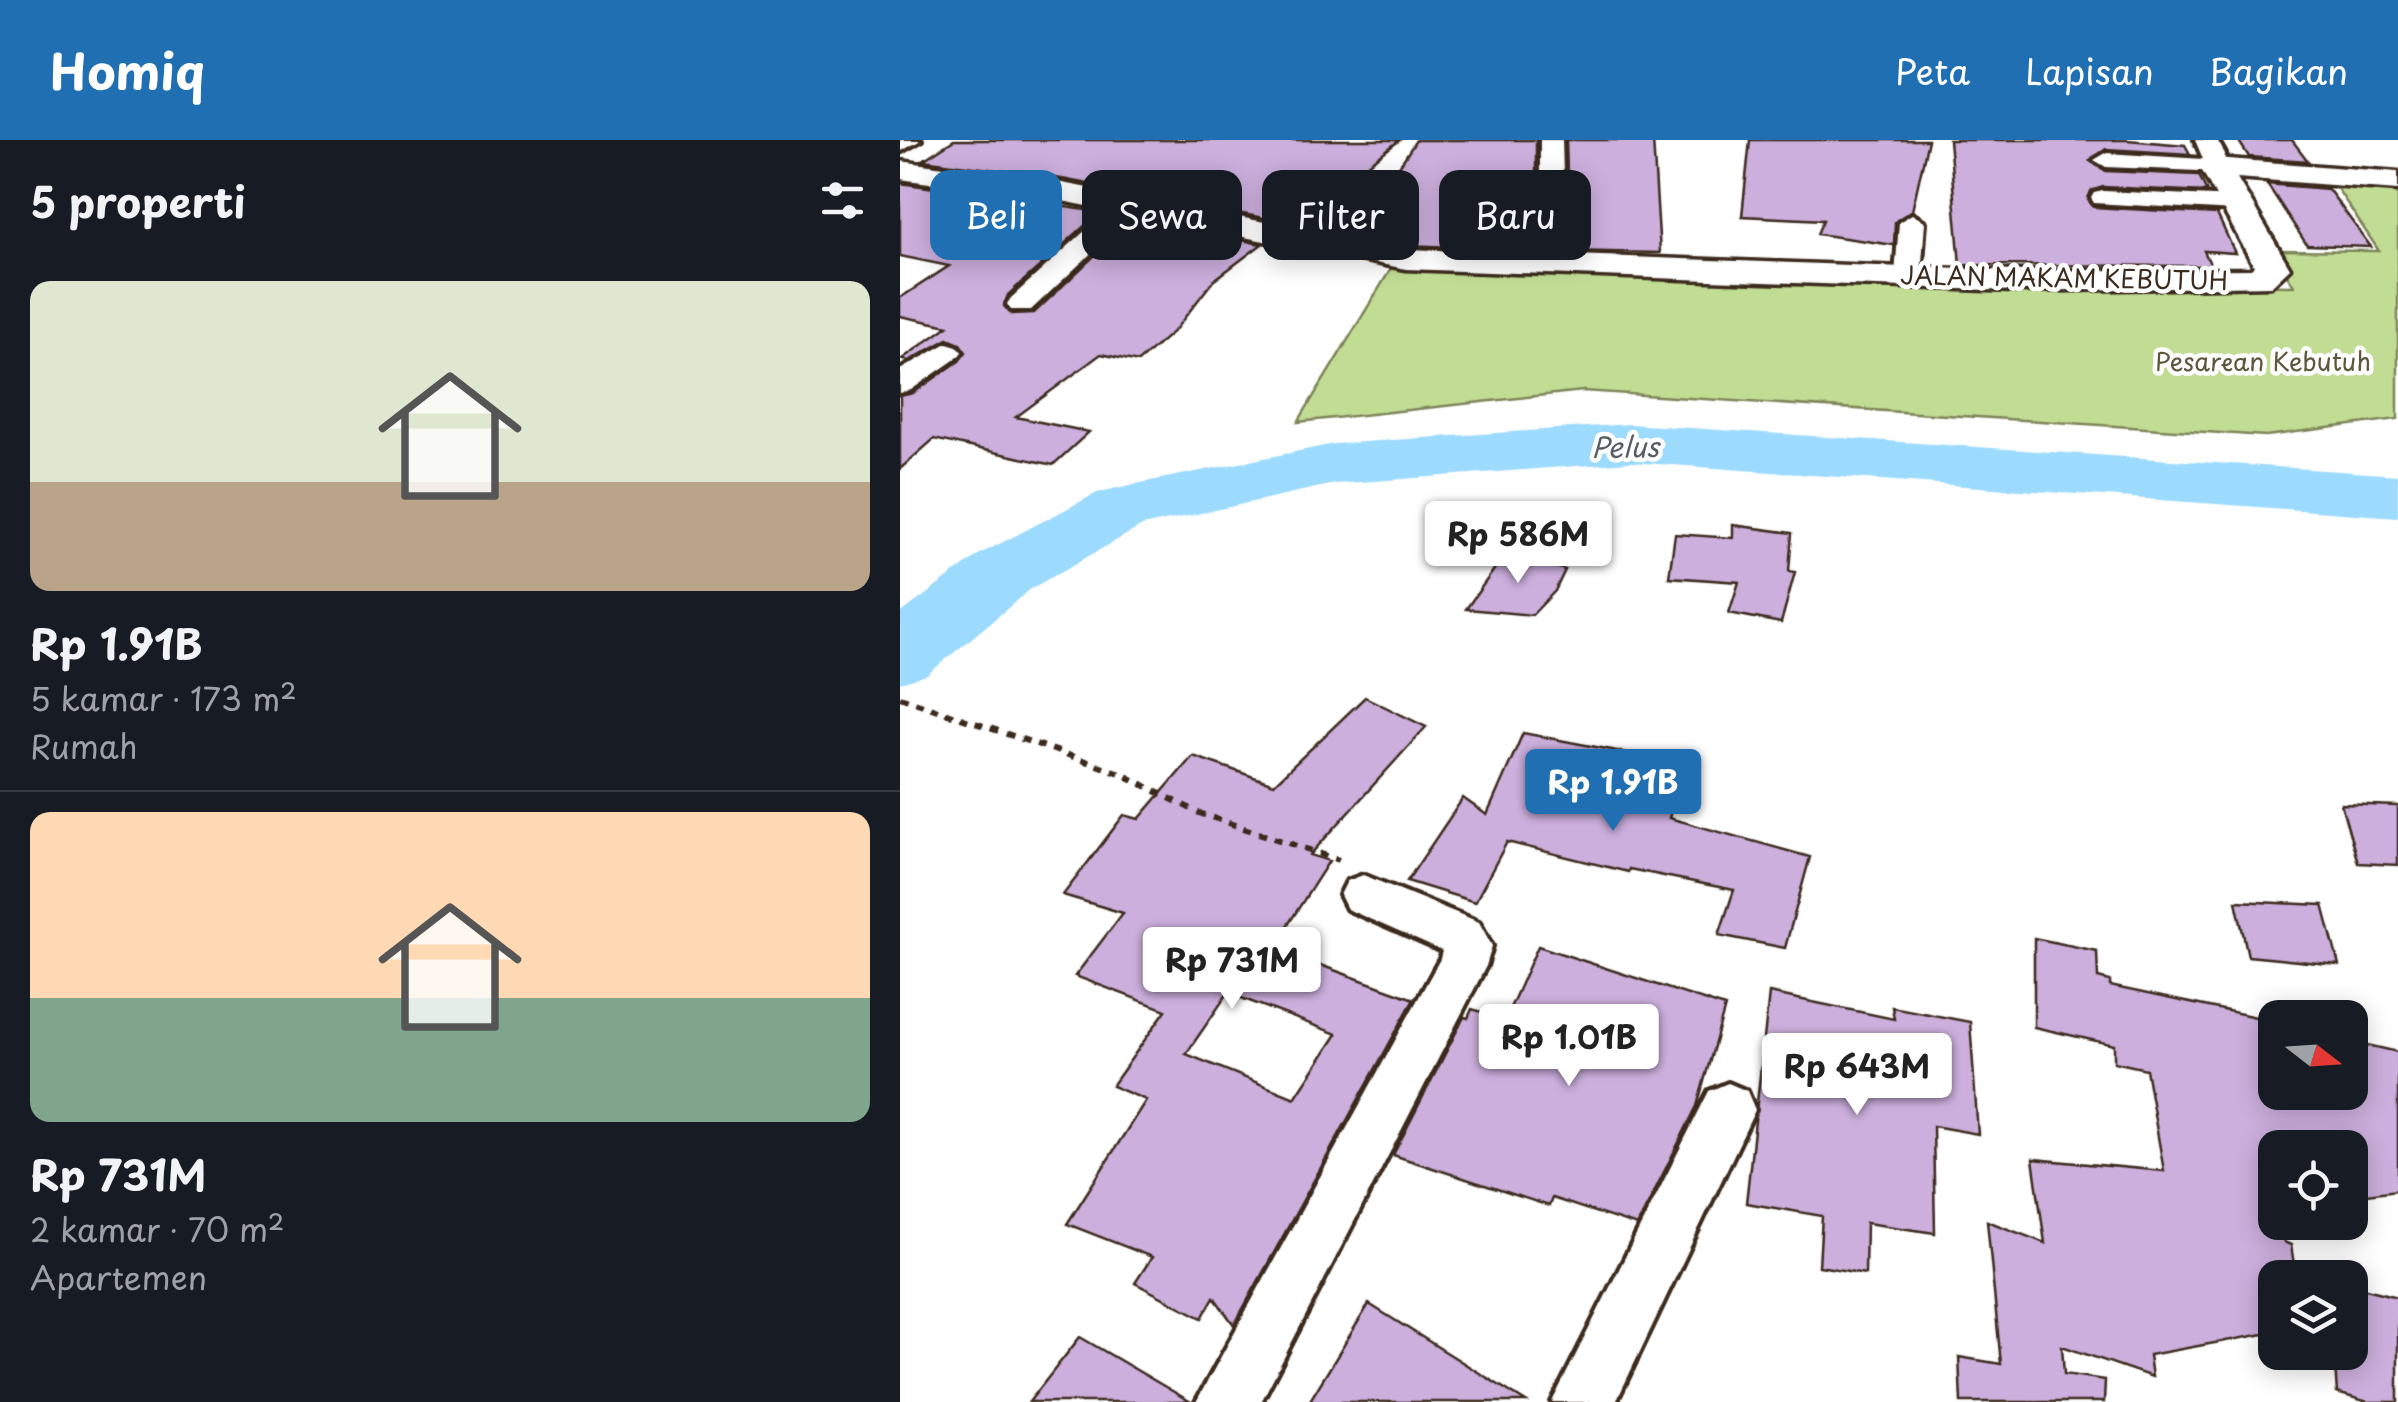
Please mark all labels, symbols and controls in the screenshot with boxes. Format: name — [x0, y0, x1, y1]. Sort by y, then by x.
text: Homiq — [50, 34, 205, 106]
text: Peta — [1895, 44, 1970, 97]
text: Lapisan — [2025, 44, 2154, 97]
text: Bagikan — [2209, 44, 2348, 97]
text: 5 properti — [30, 169, 245, 232]
chip: Beli — [930, 170, 1062, 260]
chip: Sewa — [1082, 170, 1242, 260]
chip: Filter — [1262, 170, 1419, 260]
chip: Baru — [1439, 170, 1591, 260]
icon: filters — [815, 173, 870, 228]
street label: JALAN MAKAM KEBUTUH — [1900, 255, 2228, 299]
park label: Pesarean Kebutuh — [2155, 342, 2371, 380]
icon: home — [360, 346, 540, 526]
water label: Pelus — [1591, 424, 1661, 468]
pin: Rp 586M — [1426, 501, 1610, 586]
text: Rp 586M — [1447, 509, 1589, 557]
text: Rp 1.91B — [30, 611, 203, 674]
text: 5 kamar · 173 m² — [30, 674, 297, 722]
text: Rumah — [30, 722, 138, 770]
pin: Rp 1.91B — [1510, 749, 1716, 834]
text: Rp 1.91B — [1547, 757, 1679, 805]
icon: home — [360, 877, 540, 1057]
pin: Rp 731M — [1140, 927, 1324, 1012]
text: Rp 731M — [1165, 935, 1299, 983]
north arrow — [2258, 1000, 2368, 1110]
map controls — [2258, 1000, 2368, 1370]
pin: Rp 1.01B — [1466, 1004, 1672, 1089]
text: Rp 1.01B — [1501, 1012, 1637, 1060]
pin: Rp 643M — [1765, 1033, 1949, 1118]
text: Rp 643M — [1784, 1041, 1930, 1089]
button: locate — [2258, 1130, 2368, 1240]
text: Rp 731M — [30, 1142, 206, 1205]
text: 2 kamar · 70 m² — [30, 1205, 285, 1253]
text: Apartemen — [30, 1253, 207, 1301]
button: layers — [2258, 1260, 2368, 1370]

